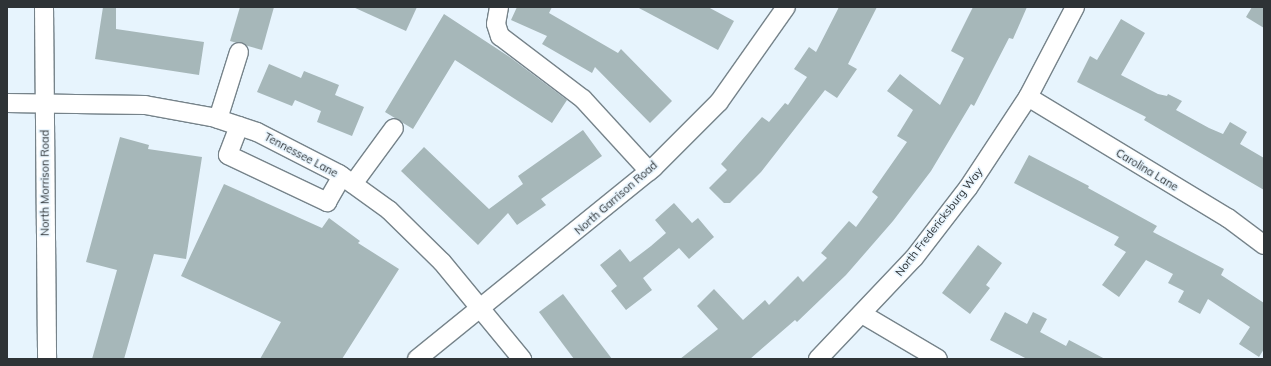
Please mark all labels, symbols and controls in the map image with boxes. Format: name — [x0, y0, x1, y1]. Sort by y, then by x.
street label: North Morrison Road — [38, 130, 52, 236]
street label: Tennessee Lane — [262, 130, 340, 180]
street label: Carolina Lane — [1113, 146, 1181, 194]
street label: North Garrison Road — [572, 159, 660, 237]
street label: North Fredericksburg Way — [893, 165, 985, 279]

